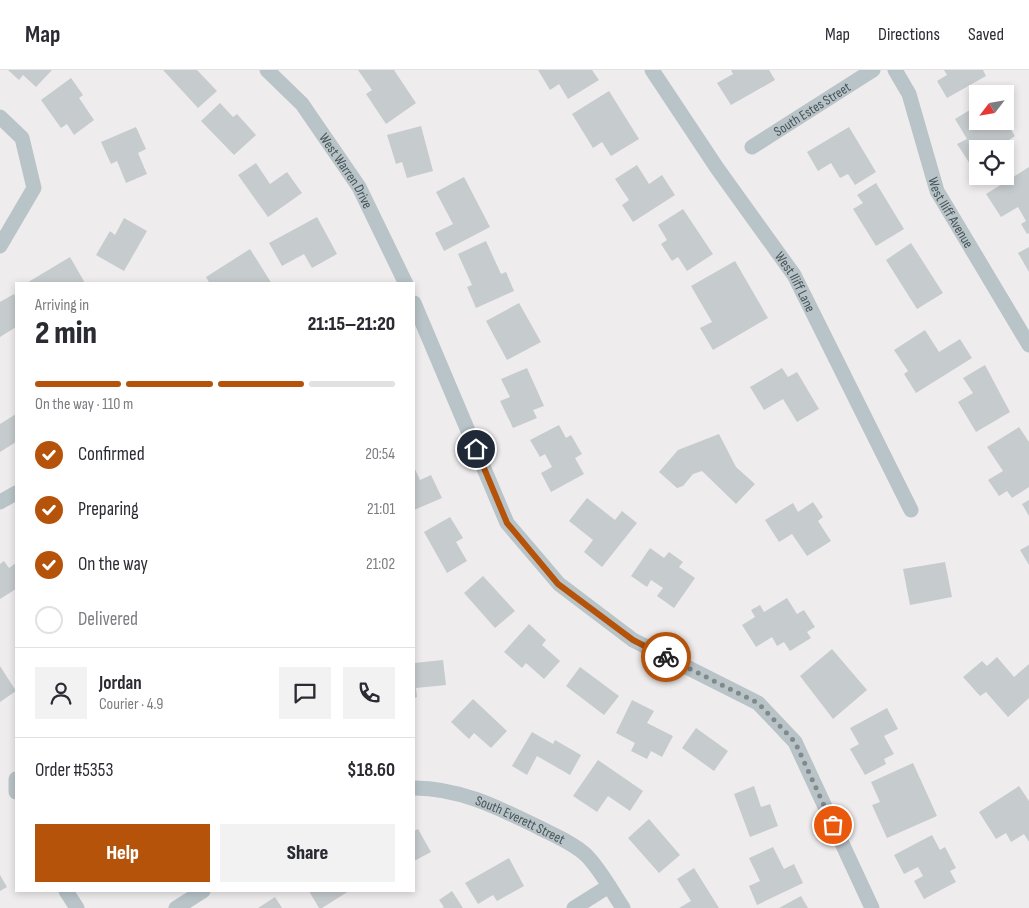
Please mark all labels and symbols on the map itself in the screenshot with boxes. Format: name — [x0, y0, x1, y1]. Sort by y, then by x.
street label: South Estes Street — [771, 79, 854, 140]
north arrow — [969, 85, 1014, 130]
street label: West Warren Drive — [316, 130, 376, 211]
street label: West Iliff Avenue — [924, 175, 977, 251]
street label: West Iliff Lane — [771, 249, 819, 315]
pin — [455, 428, 497, 470]
courier — [641, 632, 691, 682]
street label: South Everett Street — [473, 792, 568, 848]
pin — [812, 804, 854, 846]

